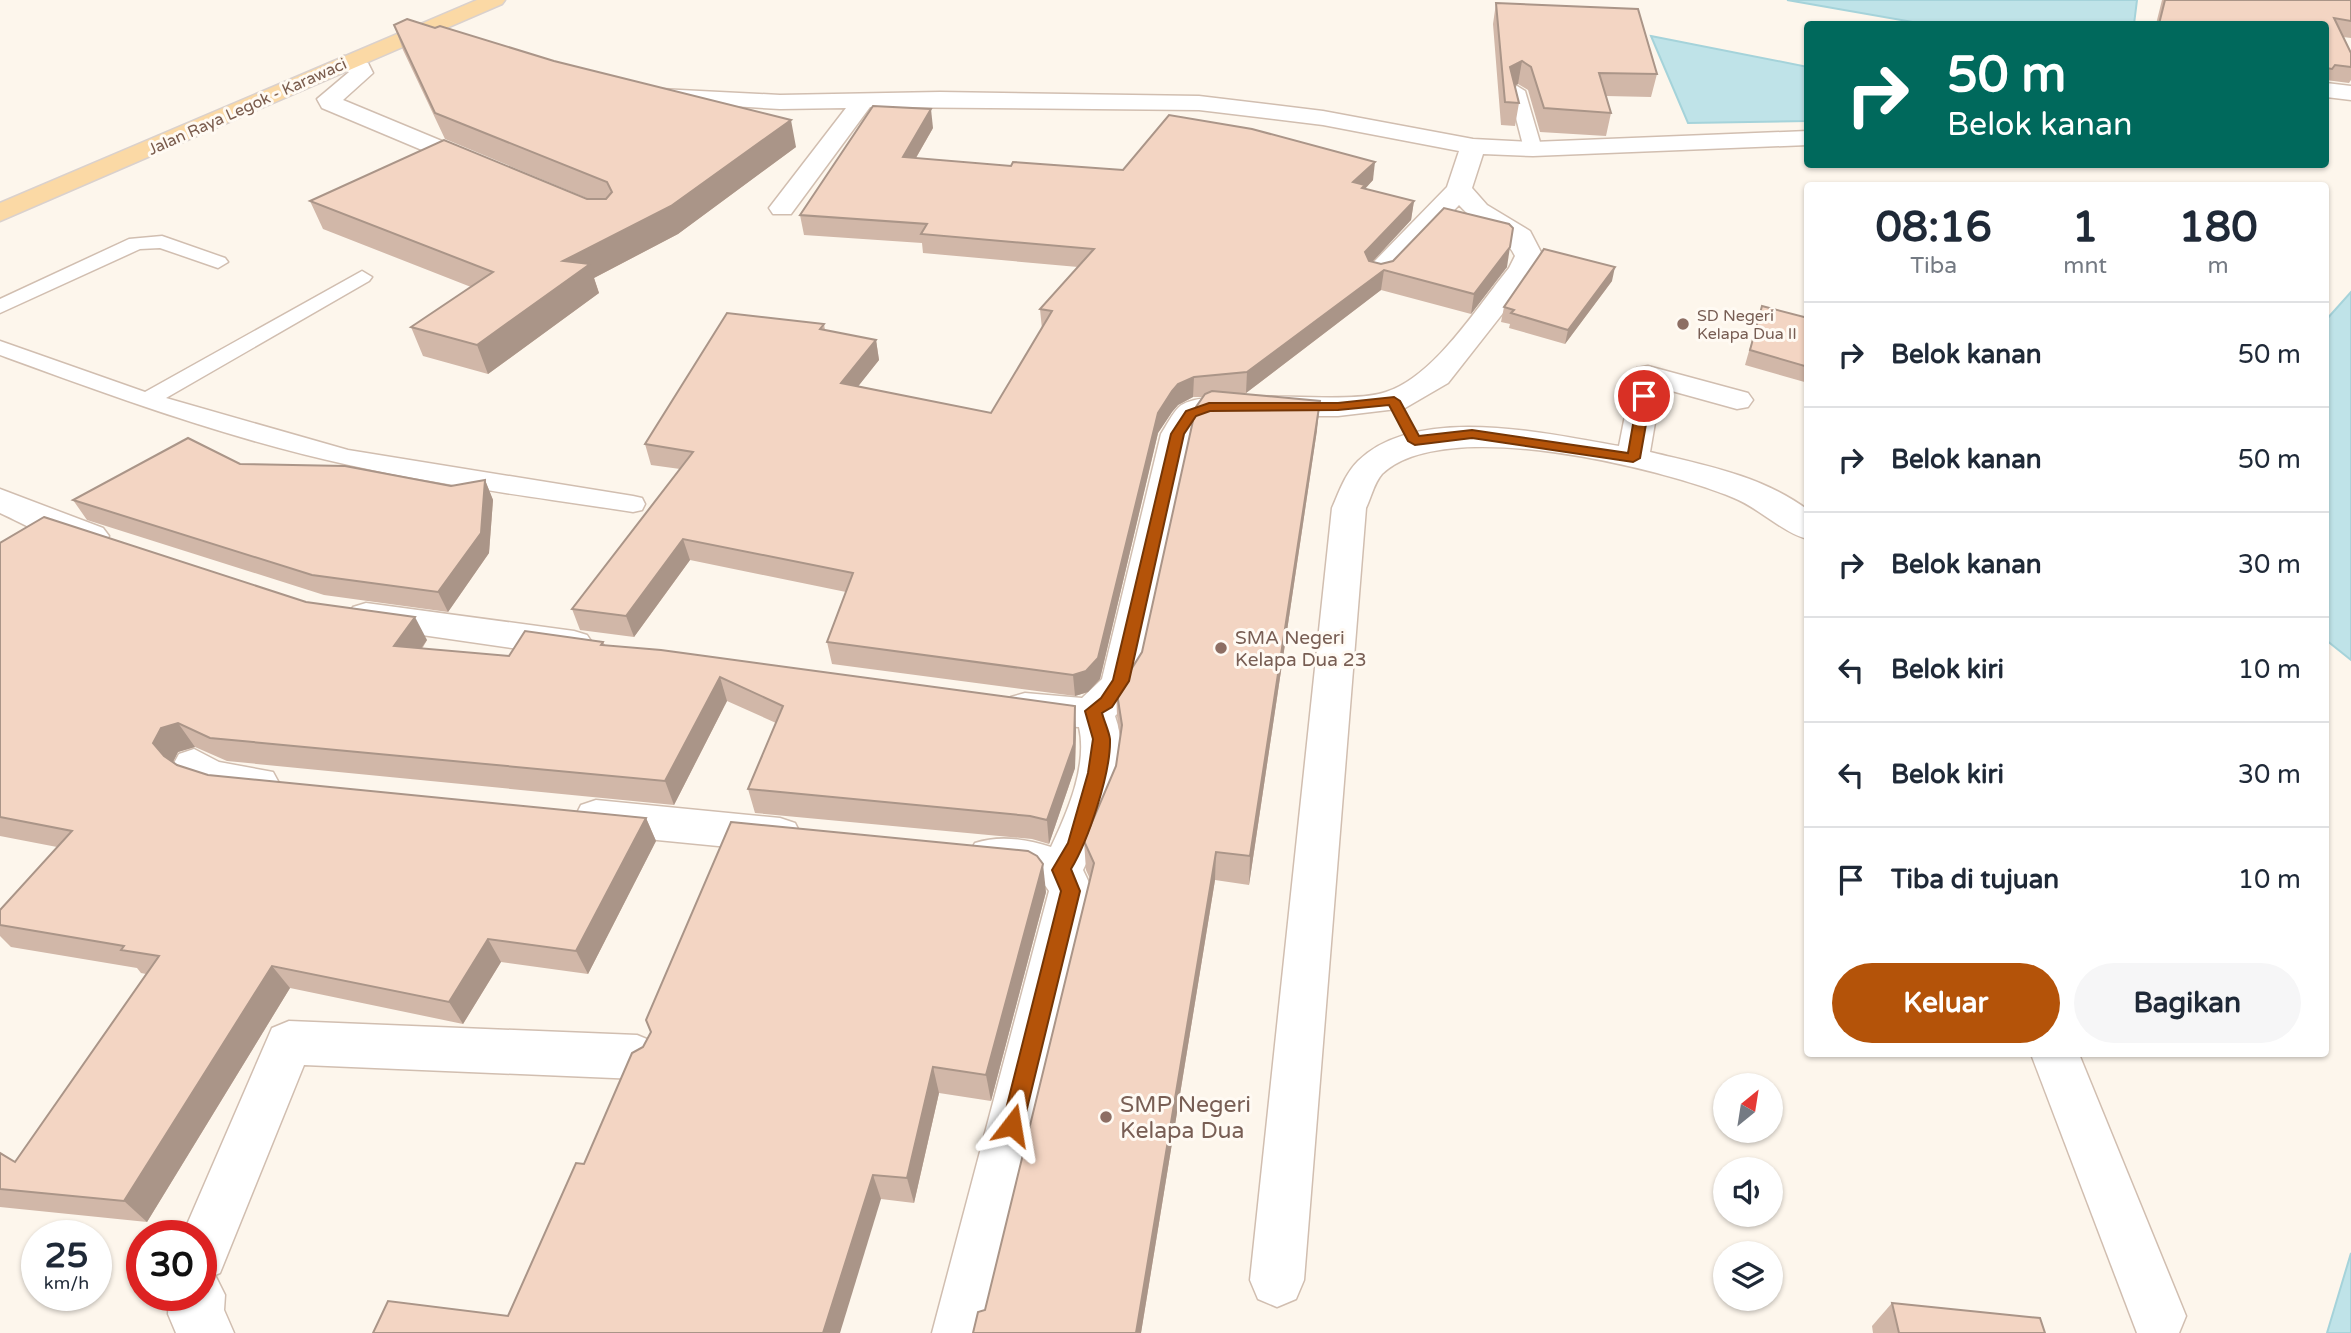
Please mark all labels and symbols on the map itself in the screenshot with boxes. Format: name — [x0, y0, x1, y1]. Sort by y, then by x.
street label: Jalan Raya Legok - Karawaci — [145, 54, 350, 160]
place label: SD Negeri Kelapa Dua II — [1697, 306, 1797, 344]
marker: SD Negeri Kelapa Dua II — [1675, 316, 1691, 332]
pin — [1614, 366, 1674, 426]
place label: SMA Negeri Kelapa Dua 23 — [1235, 627, 1367, 671]
marker: SMA Negeri Kelapa Dua 23 — [1213, 640, 1229, 656]
north arrow — [1713, 1073, 1783, 1143]
position arrow — [975, 1088, 1049, 1162]
place label: SMP Negeri Kelapa Dua — [1120, 1091, 1251, 1145]
marker: SMP Negeri Kelapa Dua — [1098, 1109, 1114, 1125]
speed limit sign: 30 — [126, 1220, 217, 1311]

